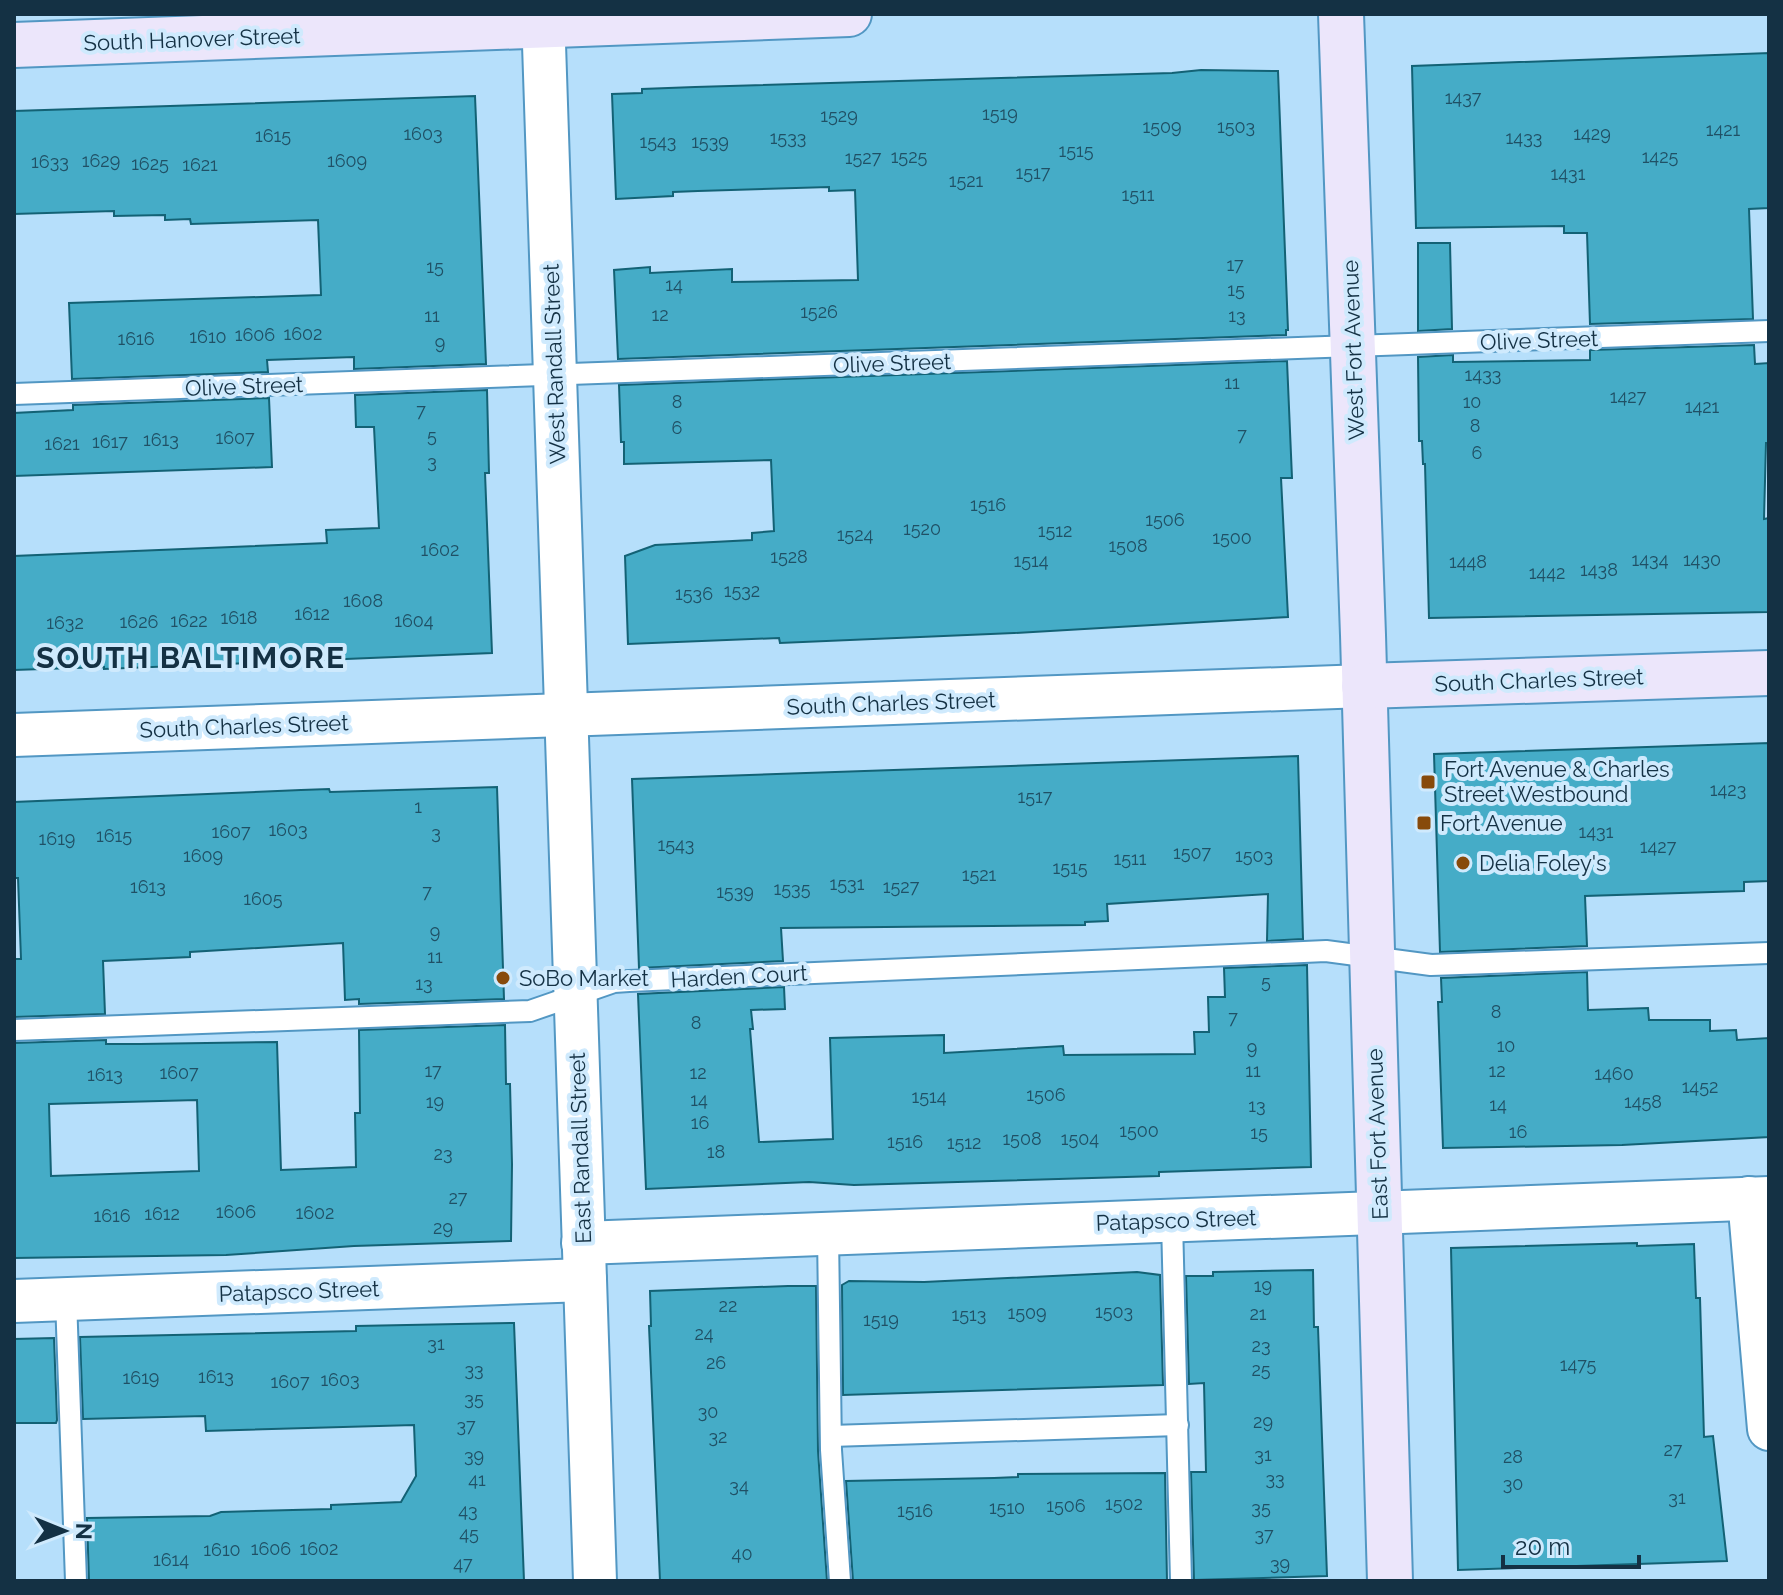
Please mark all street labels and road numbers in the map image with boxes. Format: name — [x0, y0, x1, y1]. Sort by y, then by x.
street label: South Hanover Street — [83, 22, 302, 56]
street label: West Fort Avenue — [1337, 259, 1369, 441]
street label: West Randall Street — [537, 263, 570, 465]
street label: Olive Street — [1480, 325, 1599, 355]
street label: Olive Street — [833, 348, 952, 378]
street label: Olive Street — [185, 371, 304, 401]
street label: South Charles Street — [1434, 663, 1645, 697]
street label: South Charles Street — [786, 686, 997, 720]
street label: South Charles Street — [139, 709, 350, 743]
street label: Harden Court — [670, 959, 809, 993]
street label: East Fort Avenue — [1361, 1048, 1393, 1220]
street label: East Randall Street — [564, 1051, 596, 1244]
street label: Patapsco Street — [1095, 1204, 1257, 1236]
street label: Patapsco Street — [218, 1275, 380, 1307]

